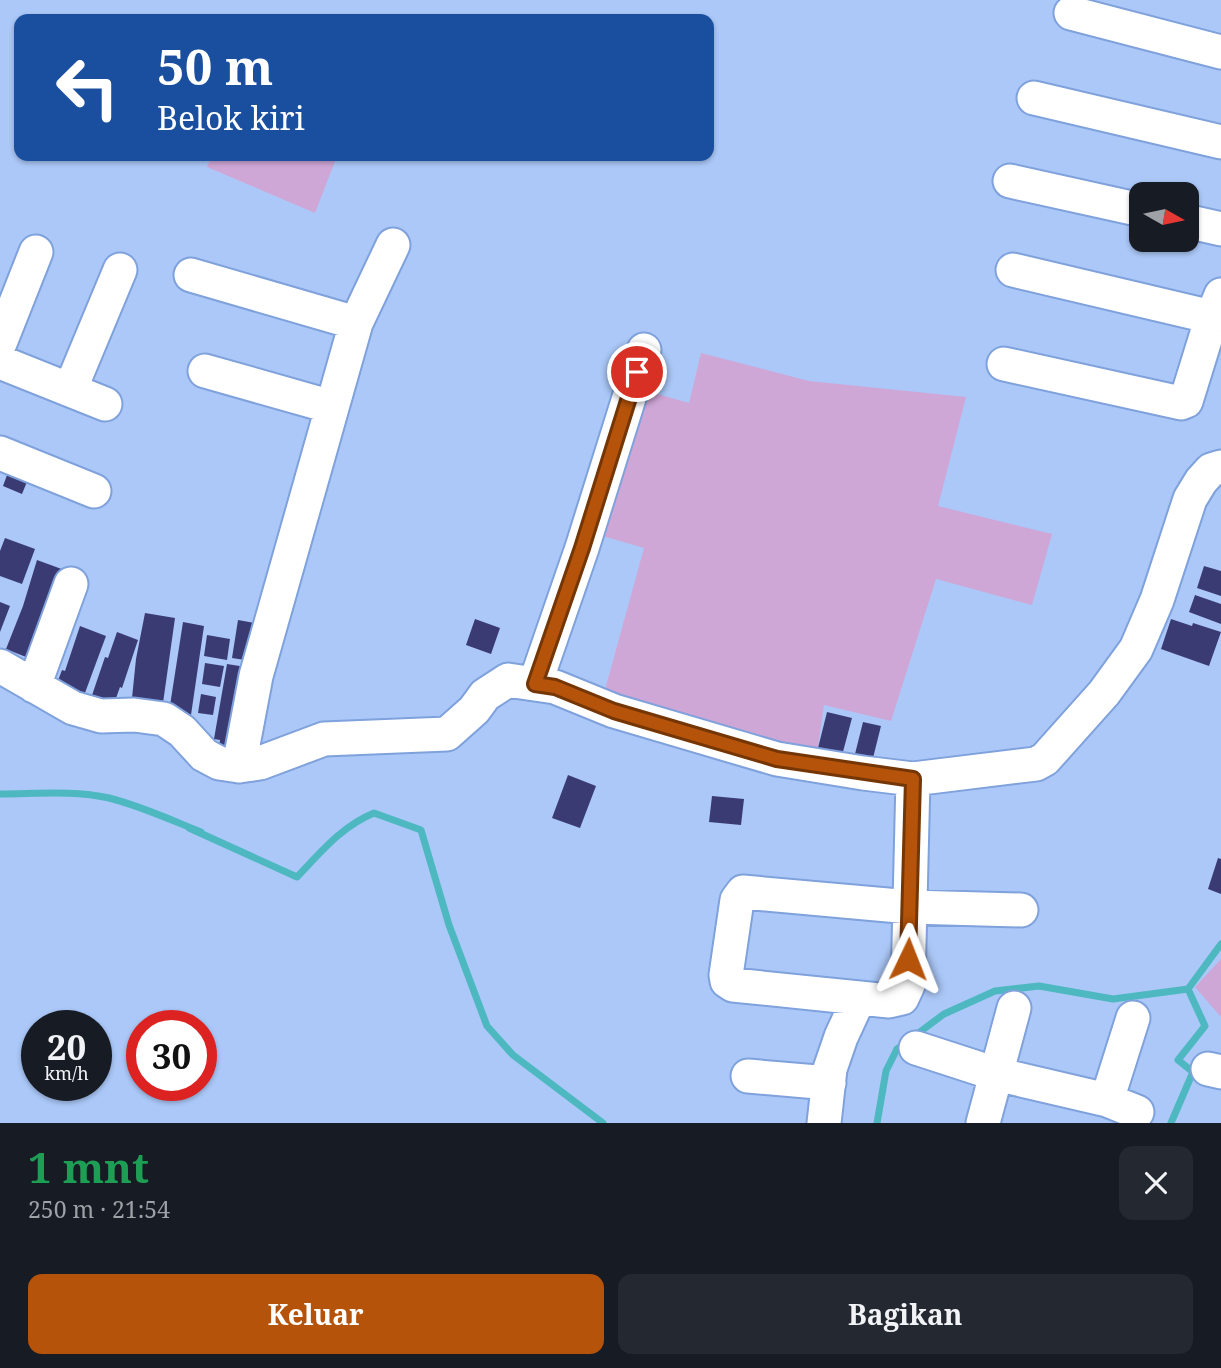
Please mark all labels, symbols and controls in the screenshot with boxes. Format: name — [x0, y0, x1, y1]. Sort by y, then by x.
text: 50 m — [157, 33, 273, 99]
icon: left — [42, 42, 133, 133]
text: Belok kiri — [157, 96, 305, 139]
north arrow — [1129, 182, 1199, 252]
map controls — [1129, 182, 1199, 252]
pin — [607, 342, 667, 402]
icon: arrive — [618, 353, 656, 391]
position arrow — [871, 922, 945, 996]
speed limit sign: 30 — [126, 1010, 217, 1101]
text: 20 — [47, 1023, 86, 1070]
text: km/h — [44, 1061, 89, 1085]
text: 1 mnt — [28, 1138, 149, 1195]
button: close — [1119, 1146, 1193, 1220]
text: 250 m · 21:54 — [28, 1193, 170, 1225]
button: Keluar — [28, 1274, 604, 1354]
button: Bagikan — [618, 1274, 1193, 1354]

